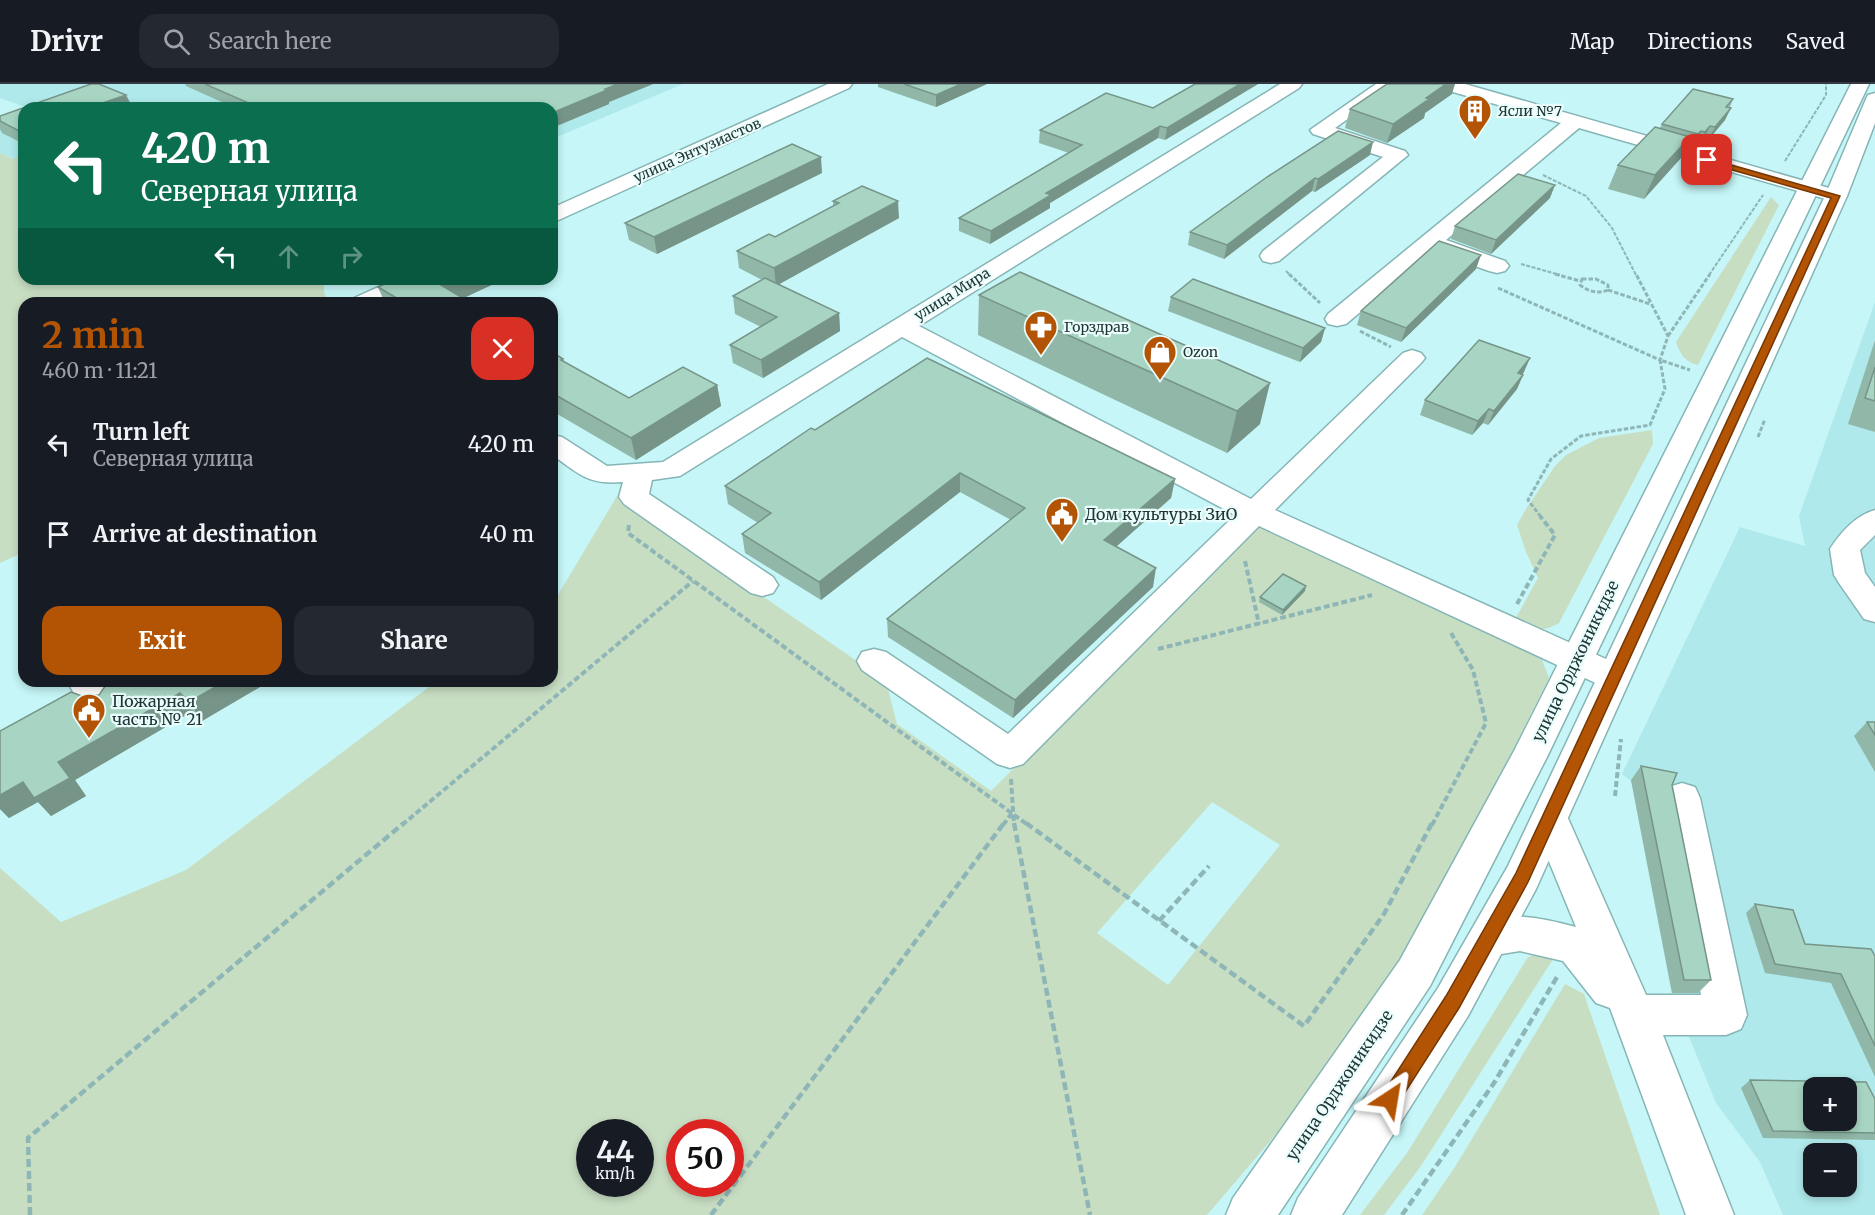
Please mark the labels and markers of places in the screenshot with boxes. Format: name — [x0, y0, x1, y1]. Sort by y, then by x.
building icon: Ясли №7 — [1457, 93, 1493, 140]
place label: Ясли №7 — [1498, 102, 1562, 120]
pin — [1681, 134, 1732, 185]
pharmacy icon: Горздрав — [1023, 309, 1059, 356]
place label: Горздрав — [1064, 318, 1129, 336]
shop icon: Ozon — [1142, 334, 1178, 381]
place label: Ozon — [1183, 343, 1218, 361]
public building icon: Дом культуры ЗиО — [1044, 496, 1080, 543]
place label: Дом культуры ЗиО — [1085, 504, 1238, 524]
place label: Пожарная часть № 21 — [112, 691, 202, 729]
public building icon: Пожарная часть № 21 — [71, 692, 107, 739]

